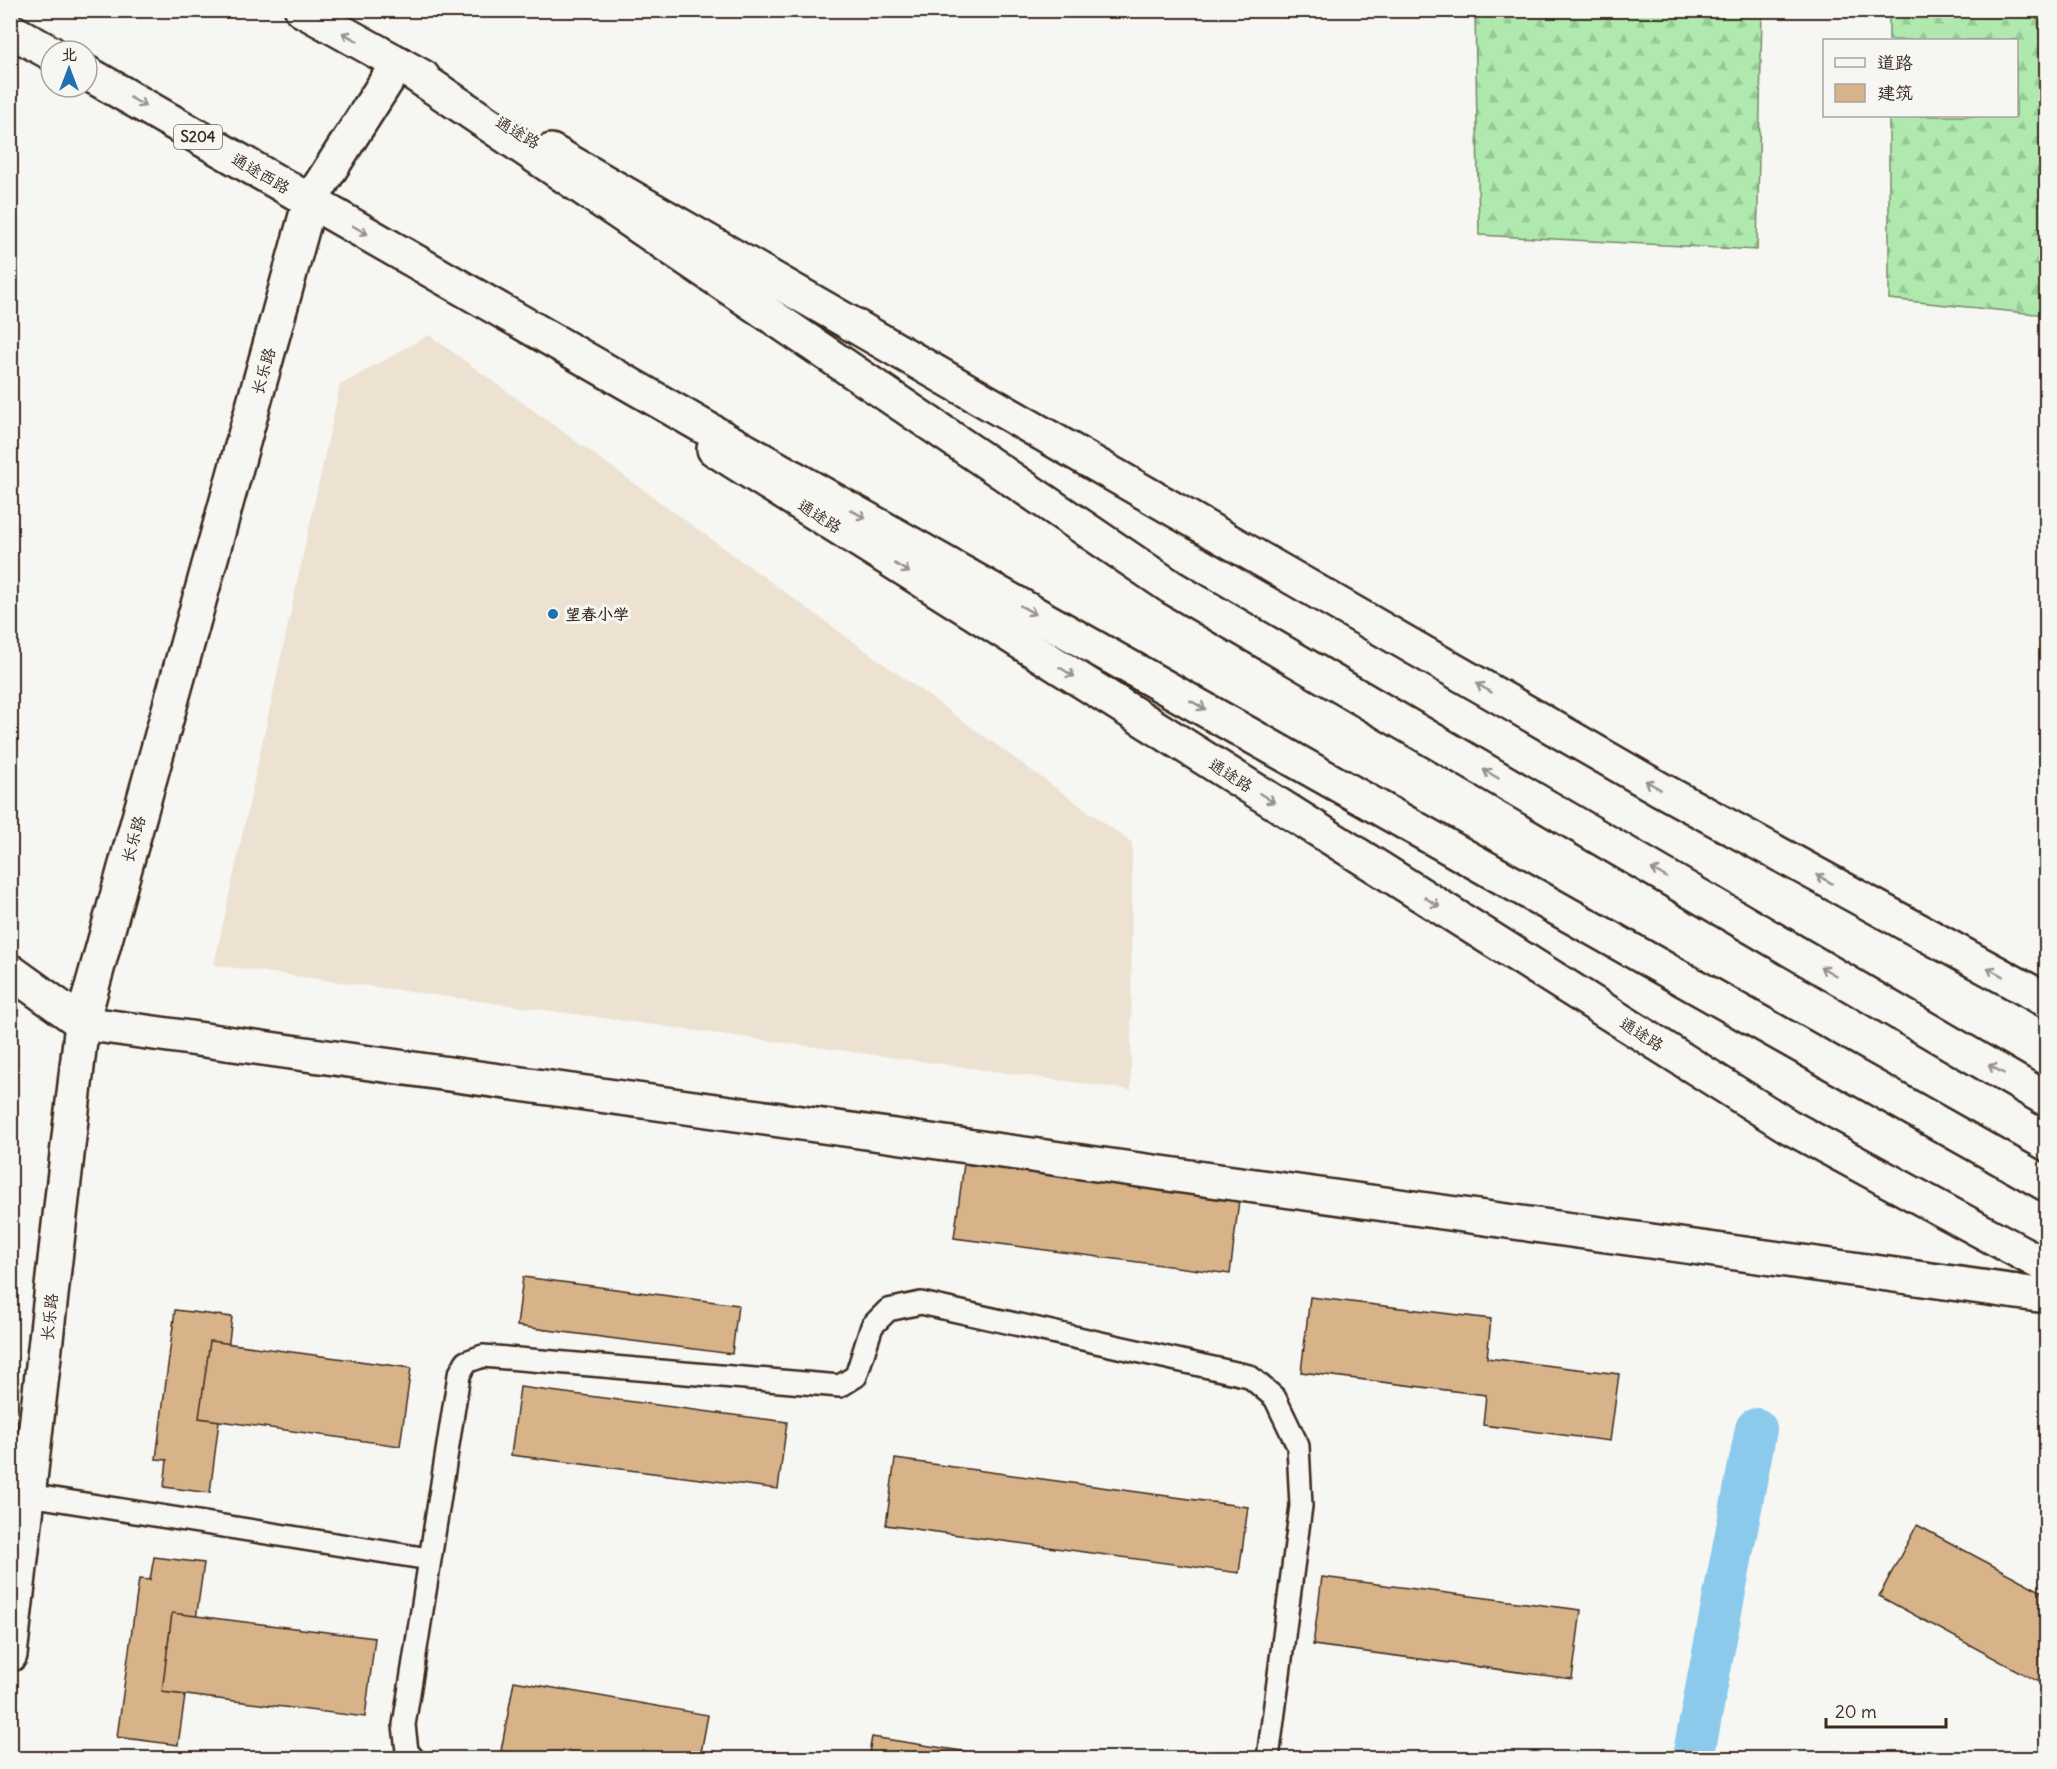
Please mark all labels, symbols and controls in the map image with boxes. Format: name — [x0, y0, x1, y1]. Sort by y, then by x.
one-way arrow — [342, 31, 359, 43]
north arrow — [39, 39, 99, 99]
legend — [1823, 39, 2018, 117]
text: 北 — [61, 44, 77, 64]
text: 道路 — [1877, 51, 1913, 74]
text: 建筑 — [1877, 81, 1913, 104]
one-way arrow — [129, 97, 146, 109]
street label: 通途路 — [492, 111, 544, 153]
road number: S204 — [174, 125, 222, 149]
street label: 通途西路 — [228, 148, 294, 198]
one-way arrow — [351, 225, 369, 236]
street label: 长乐路 — [247, 345, 279, 397]
street label: 通途路 — [794, 495, 846, 537]
one-way arrow — [849, 508, 866, 520]
one-way arrow — [893, 562, 910, 574]
place label: 望春小学 — [565, 604, 629, 624]
one-way arrow — [1019, 604, 1036, 616]
marker: 望春小学 — [546, 607, 560, 621]
one-way arrow — [1058, 666, 1075, 678]
one-way arrow — [1476, 682, 1493, 694]
one-way arrow — [1189, 699, 1206, 711]
street label: 通途路 — [1205, 754, 1257, 796]
one-way arrow — [1483, 768, 1500, 780]
one-way arrow — [1645, 779, 1662, 791]
one-way arrow — [1258, 792, 1275, 804]
street label: 长乐路 — [117, 813, 149, 865]
one-way arrow — [1651, 866, 1668, 878]
one-way arrow — [1816, 873, 1833, 885]
one-way arrow — [1423, 896, 1440, 908]
one-way arrow — [1820, 965, 1837, 977]
one-way arrow — [1987, 966, 2004, 978]
street label: 通途路 — [1616, 1013, 1668, 1055]
one-way arrow — [1988, 1063, 2005, 1075]
street label: 长乐路 — [37, 1292, 61, 1342]
scale bar — [1826, 1691, 1946, 1729]
text: 20 m — [1835, 1700, 1877, 1723]

